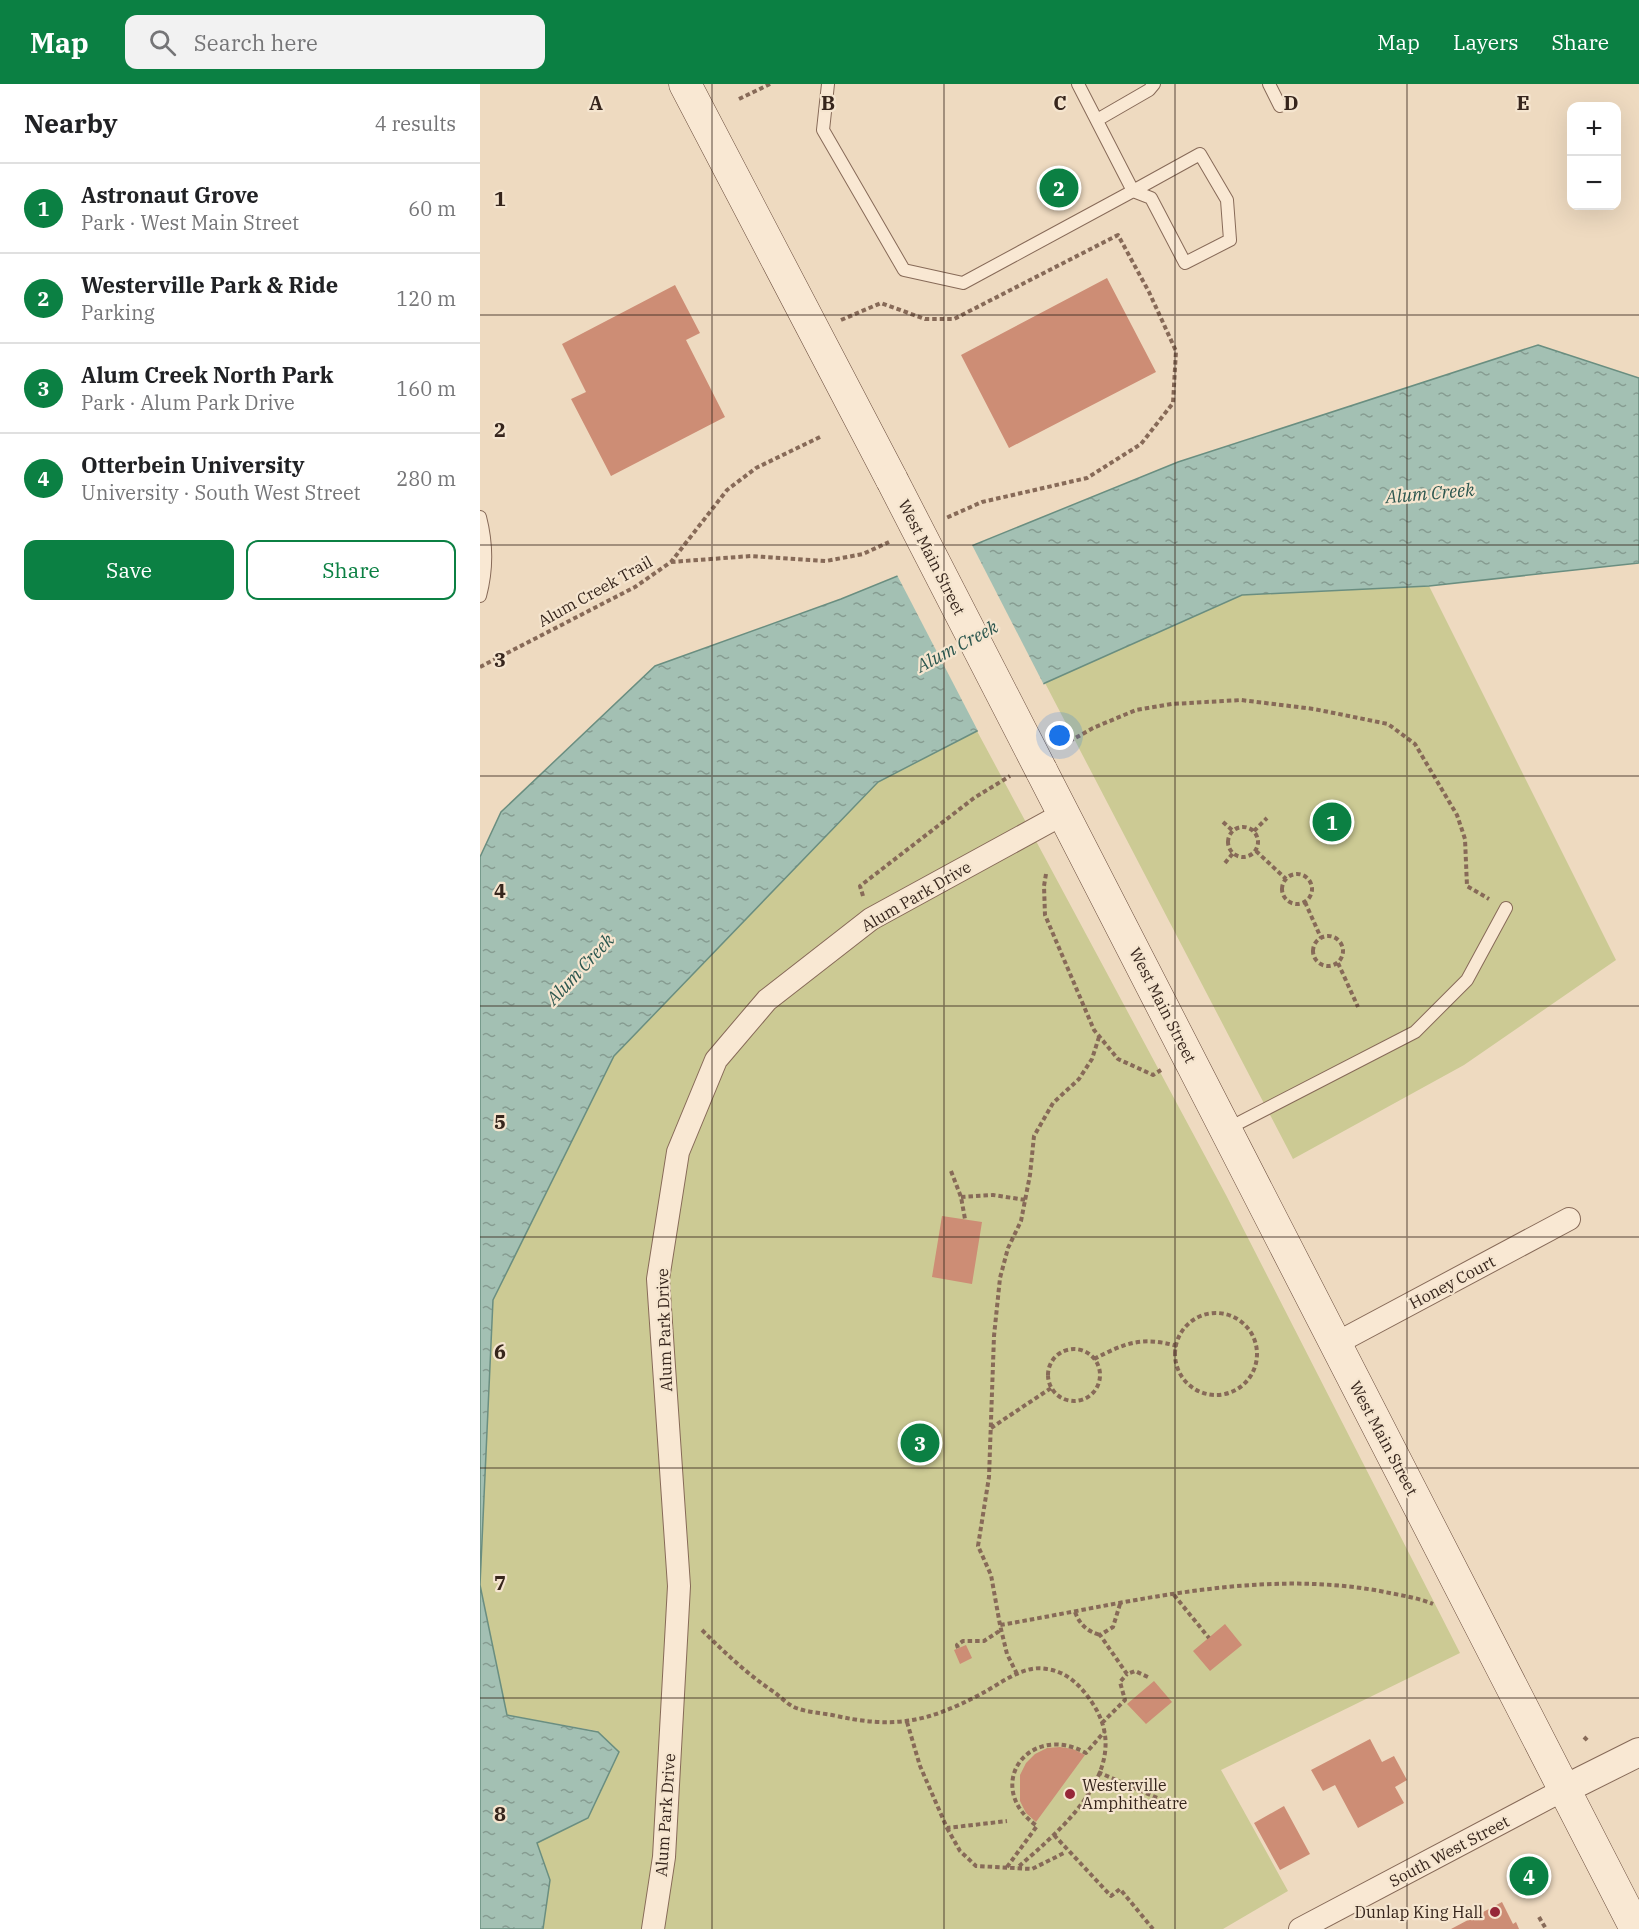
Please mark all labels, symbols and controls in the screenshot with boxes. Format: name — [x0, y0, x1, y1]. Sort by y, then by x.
search box — [125, 15, 545, 69]
text: Map — [30, 24, 89, 61]
icon: search — [146, 26, 179, 59]
text: Search here — [194, 28, 318, 57]
text: Map — [1377, 28, 1420, 56]
text: Layers — [1453, 28, 1519, 56]
text: Share — [1552, 28, 1609, 56]
text: A — [589, 89, 603, 116]
text: B — [821, 89, 835, 116]
text: C — [1053, 89, 1067, 116]
text: D — [1283, 89, 1299, 116]
text: E — [1516, 89, 1530, 116]
map controls — [1567, 102, 1621, 210]
button: + — [1567, 102, 1621, 156]
text: Nearby — [24, 106, 118, 140]
text: 4 results — [375, 110, 456, 137]
button: − — [1567, 156, 1621, 210]
pin: 2 — [1040, 166, 1078, 210]
text: Astronaut Grove — [81, 180, 259, 209]
text: 1 — [494, 185, 506, 212]
text: 1 — [38, 195, 50, 222]
text: 60 m — [408, 195, 456, 222]
text: Park · West Main Street — [81, 209, 299, 236]
text: Westerville Park & Ride — [81, 270, 338, 299]
text: 2 — [38, 285, 50, 312]
text: 120 m — [396, 285, 456, 312]
text: Parking — [81, 299, 155, 326]
text: Alum Creek North Park — [81, 360, 334, 389]
text: 3 — [38, 375, 50, 402]
text: 160 m — [396, 375, 456, 402]
text: Park · Alum Park Drive — [81, 389, 295, 416]
text: 2 — [494, 416, 506, 443]
text: Otterbein University — [81, 450, 304, 479]
text: 4 — [38, 465, 50, 492]
text: 280 m — [396, 465, 456, 492]
water label: Alum Creek — [1383, 478, 1476, 508]
text: University · South West Street — [81, 479, 361, 506]
street label: West Main Street — [894, 496, 970, 618]
button: Save — [24, 540, 234, 600]
button: Share — [246, 540, 456, 600]
street label: Alum Creek Trail — [534, 551, 656, 631]
water label: Alum Creek — [911, 615, 1002, 678]
text: 3 — [494, 646, 506, 673]
your location — [1045, 721, 1074, 750]
pin: 1 — [1312, 800, 1352, 844]
street label: Alum Park Drive — [858, 856, 974, 936]
text: 4 — [494, 877, 506, 904]
water label: Alum Creek — [540, 928, 619, 1010]
street label: West Main Street — [1125, 944, 1201, 1066]
text: 5 — [494, 1108, 506, 1135]
street label: Honey Court — [1406, 1251, 1499, 1313]
street label: Alum Park Drive — [652, 1268, 676, 1392]
text: 6 — [494, 1338, 506, 1365]
street label: West Main Street — [1345, 1377, 1423, 1499]
pin: 3 — [900, 1420, 940, 1466]
text: 7 — [494, 1569, 506, 1596]
street label: Alum Park Drive — [651, 1753, 679, 1877]
place label: Westerville Amphitheatre — [1082, 1775, 1187, 1813]
marker: Westerville Amphitheatre — [1063, 1787, 1077, 1801]
text: 8 — [494, 1800, 506, 1827]
street label: South West Street — [1386, 1811, 1513, 1891]
pin: 4 — [1510, 1854, 1548, 1898]
place label: Dunlap King Hall — [1355, 1902, 1483, 1922]
marker: Dunlap King Hall — [1488, 1905, 1502, 1919]

